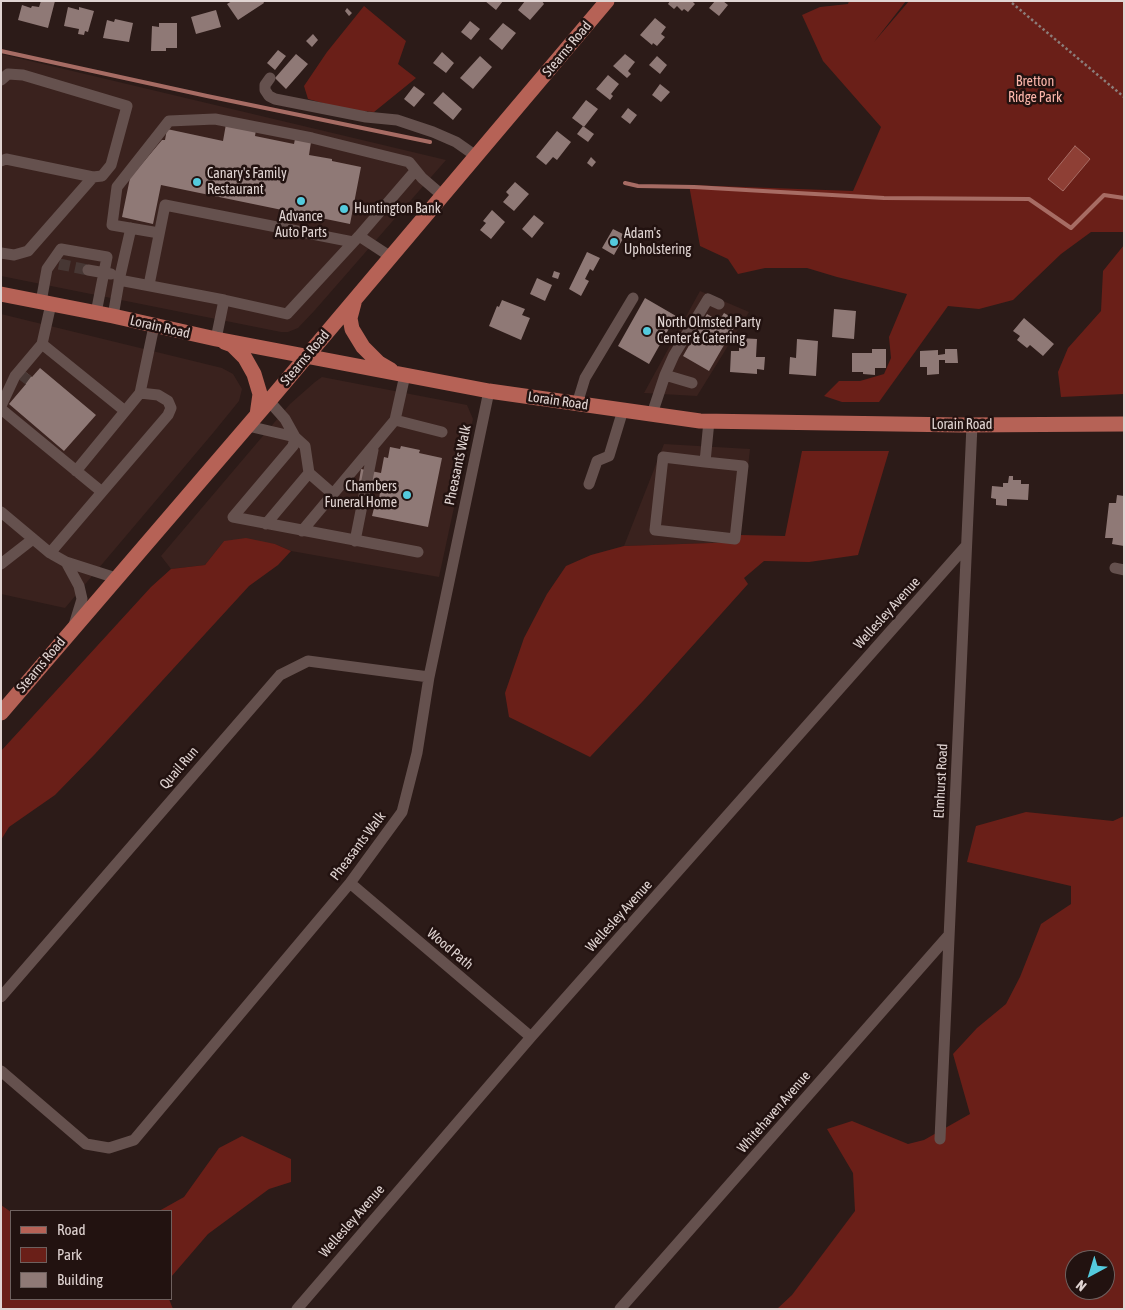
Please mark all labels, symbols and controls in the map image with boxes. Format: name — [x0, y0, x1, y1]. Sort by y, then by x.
street label: Stearns Road — [539, 18, 595, 80]
park label: Bretton Ridge Park — [1008, 74, 1062, 106]
place label: Canary's Family Restaurant — [207, 166, 287, 198]
marker: Canary's Family Restaurant — [191, 176, 203, 188]
marker: Advance Auto Parts — [295, 195, 307, 207]
place label: Huntington Bank — [354, 201, 441, 217]
marker: Huntington Bank — [338, 203, 350, 215]
place label: Advance Auto Parts — [275, 209, 327, 242]
place label: Adam's Upholstering — [624, 226, 691, 258]
marker: Adam's Upholstering — [608, 236, 620, 248]
street label: Lorain Road — [128, 312, 192, 342]
place label: North Olmsted Party Center & Catering — [657, 315, 761, 348]
marker: North Olmsted Party Center & Catering — [641, 325, 653, 337]
street label: Stearns Road — [277, 327, 333, 389]
street label: Lorain Road — [527, 388, 589, 414]
street label: Lorain Road — [931, 417, 993, 433]
street label: Pheasants Walk — [441, 423, 475, 507]
place label: Chambers Funeral Home — [324, 479, 397, 512]
marker: Chambers Funeral Home — [401, 489, 413, 501]
street label: Wellesley Avenue — [850, 574, 924, 652]
street label: Stearns Road — [13, 634, 69, 696]
street label: Quail Run — [156, 743, 202, 793]
street label: Elmhurst Road — [931, 743, 951, 819]
street label: Pheasants Walk — [327, 808, 389, 884]
street label: Wellesley Avenue — [582, 877, 656, 955]
street label: Wood Path — [423, 925, 477, 973]
street label: Whitehaven Avenue — [734, 1068, 814, 1156]
street label: Wellesley Avenue — [316, 1181, 388, 1261]
legend — [10, 1210, 172, 1300]
text: Road — [57, 1221, 86, 1238]
text: Park — [57, 1246, 82, 1263]
north arrow — [1065, 1250, 1115, 1300]
text: Building — [57, 1271, 103, 1288]
text: N — [1073, 1277, 1089, 1295]

